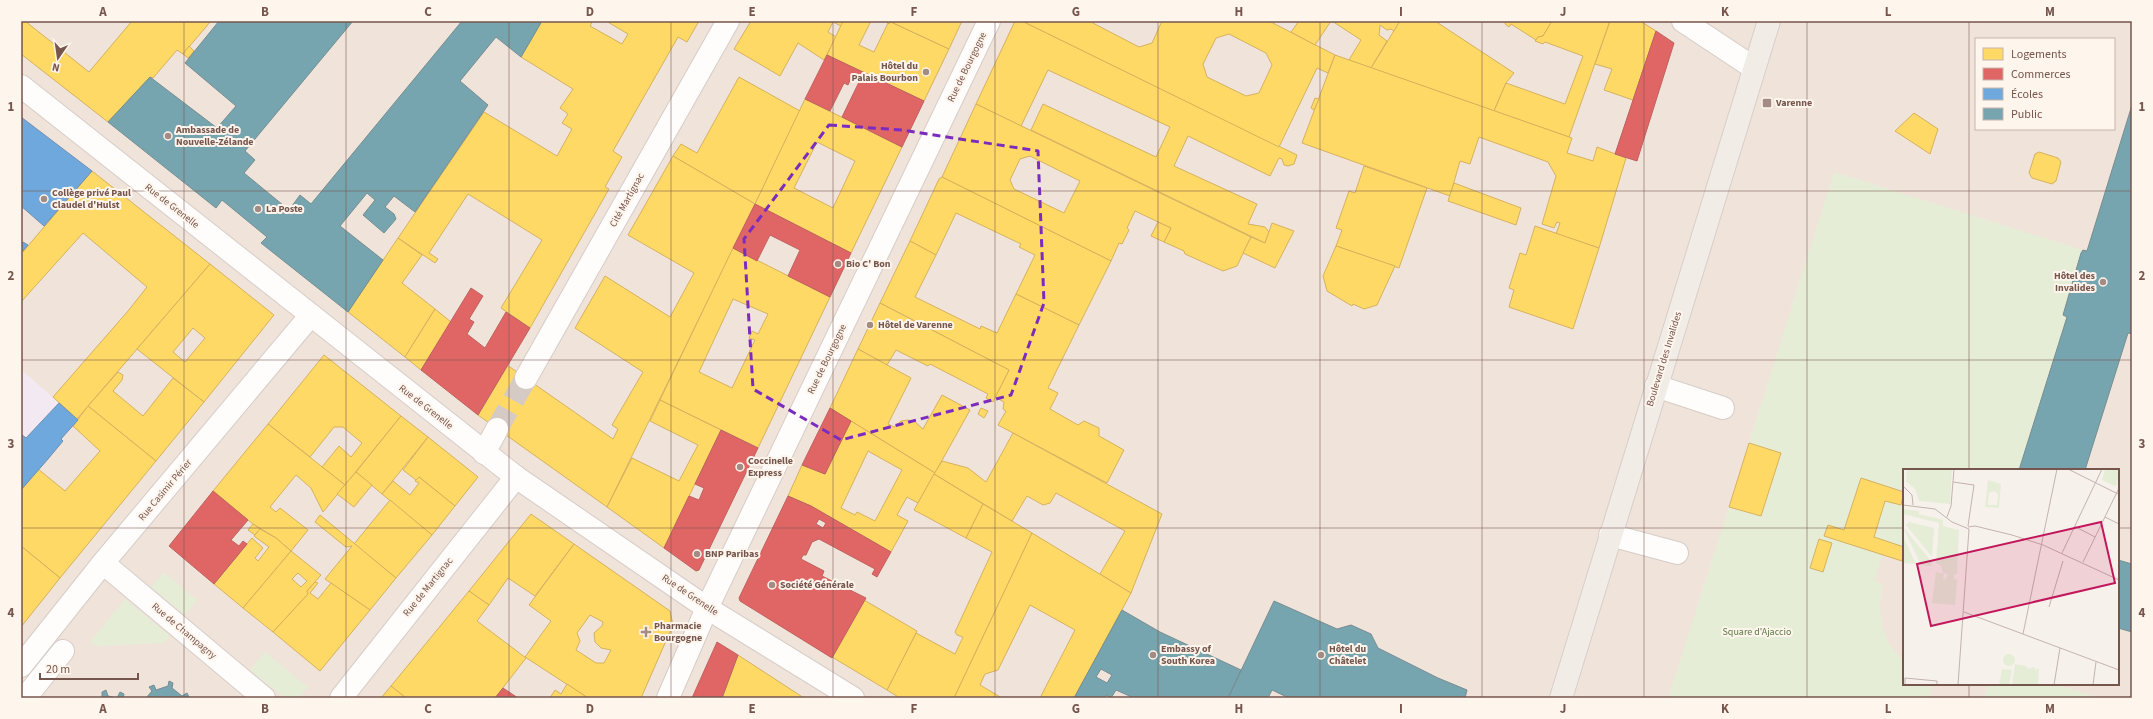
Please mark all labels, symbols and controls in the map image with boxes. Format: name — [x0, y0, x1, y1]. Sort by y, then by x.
text: A — [98, 3, 107, 21]
text: B — [261, 3, 269, 21]
text: C — [424, 3, 432, 21]
text: D — [586, 3, 594, 21]
text: E — [748, 3, 756, 21]
text: F — [911, 3, 918, 21]
text: G — [1072, 3, 1080, 21]
text: H — [1235, 3, 1243, 21]
text: I — [1399, 3, 1403, 21]
text: J — [1560, 3, 1566, 21]
text: K — [1721, 3, 1730, 21]
text: L — [1885, 3, 1892, 21]
text: M — [2045, 3, 2055, 21]
street label: Rue de Bourgogne — [944, 30, 990, 104]
north arrow — [38, 38, 78, 78]
legend — [1975, 38, 2115, 130]
text: Logements — [2011, 46, 2066, 63]
text: N — [51, 59, 61, 75]
place label: Hôtel du Palais Bourbon — [852, 59, 918, 85]
text: Commerces — [2011, 66, 2070, 83]
marker: Hôtel du Palais Bourbon — [921, 67, 931, 77]
text: Écoles — [2011, 86, 2043, 103]
place label: Varenne — [1775, 96, 1812, 110]
marker: Varenne — [1761, 97, 1773, 109]
text: 1 — [8, 98, 15, 116]
text: 1 — [2139, 98, 2146, 116]
text: Public — [2011, 106, 2043, 123]
place label: Ambassade de Nouvelle-Zélande — [175, 123, 254, 149]
marker: Ambassade de Nouvelle-Zélande — [163, 131, 173, 141]
street label: Cité Martignac — [606, 170, 648, 230]
street label: Rue de Grenelle — [142, 180, 202, 232]
place label: Collège privé Paul Claudel d'Hulst — [52, 186, 131, 212]
marker: Collège privé Paul Claudel d'Hulst — [39, 194, 49, 204]
place label: La Poste — [266, 202, 303, 216]
marker: La Poste — [253, 204, 263, 214]
place label: Bio C' Bon — [846, 257, 891, 271]
marker: Bio C' Bon — [833, 259, 843, 269]
text: 2 — [8, 267, 15, 285]
text: 2 — [2139, 267, 2146, 285]
place label: Hôtel des Invalides — [2054, 269, 2096, 295]
marker: Hôtel des Invalides — [2098, 277, 2108, 287]
street label: Boulevard des Invalides — [1643, 310, 1685, 408]
place label: Hôtel de Varenne — [878, 318, 953, 332]
marker: Hôtel de Varenne — [865, 320, 875, 330]
street label: Rue de Bourgogne — [804, 322, 850, 396]
street label: Rue de Grenelle — [396, 381, 456, 433]
text: 3 — [8, 435, 15, 453]
text: 3 — [2139, 435, 2146, 453]
place label: Coccinelle Express — [748, 454, 793, 480]
street label: Rue Casimir Périer — [135, 456, 195, 524]
marker: Coccinelle Express — [735, 462, 745, 472]
inset map — [1903, 469, 2119, 685]
place label: BNP Paribas — [705, 547, 759, 561]
marker: BNP Paribas — [692, 549, 702, 559]
street label: Rue de Martignac — [400, 554, 456, 620]
street label: Rue de Grenelle — [659, 571, 721, 619]
place label: Société Générale — [780, 578, 854, 592]
marker: Société Générale — [767, 580, 777, 590]
street label: Rue de Champagny — [149, 600, 220, 663]
text: 4 — [8, 604, 15, 622]
text: 4 — [2139, 604, 2146, 622]
place label: Pharmacie Bourgogne — [654, 619, 702, 645]
park label: Square d'Ajaccio — [1723, 625, 1791, 639]
marker: Pharmacie Bourgogne — [641, 627, 651, 637]
place label: Embassy of South Korea — [1161, 642, 1215, 668]
place label: Hôtel du Châtelet — [1329, 642, 1366, 668]
marker: Embassy of South Korea — [1148, 650, 1158, 660]
marker: Hôtel du Châtelet — [1316, 650, 1326, 660]
scale bar — [40, 655, 138, 681]
text: 20 m — [46, 661, 70, 678]
text: A — [98, 700, 107, 718]
text: B — [261, 700, 269, 718]
text: C — [424, 700, 432, 718]
text: D — [586, 700, 594, 718]
text: E — [748, 700, 756, 718]
text: F — [911, 700, 918, 718]
text: G — [1072, 700, 1080, 718]
text: H — [1235, 700, 1243, 718]
text: I — [1399, 700, 1403, 718]
text: J — [1560, 700, 1566, 718]
text: K — [1721, 700, 1730, 718]
text: L — [1885, 700, 1892, 718]
text: M — [2045, 700, 2055, 718]

